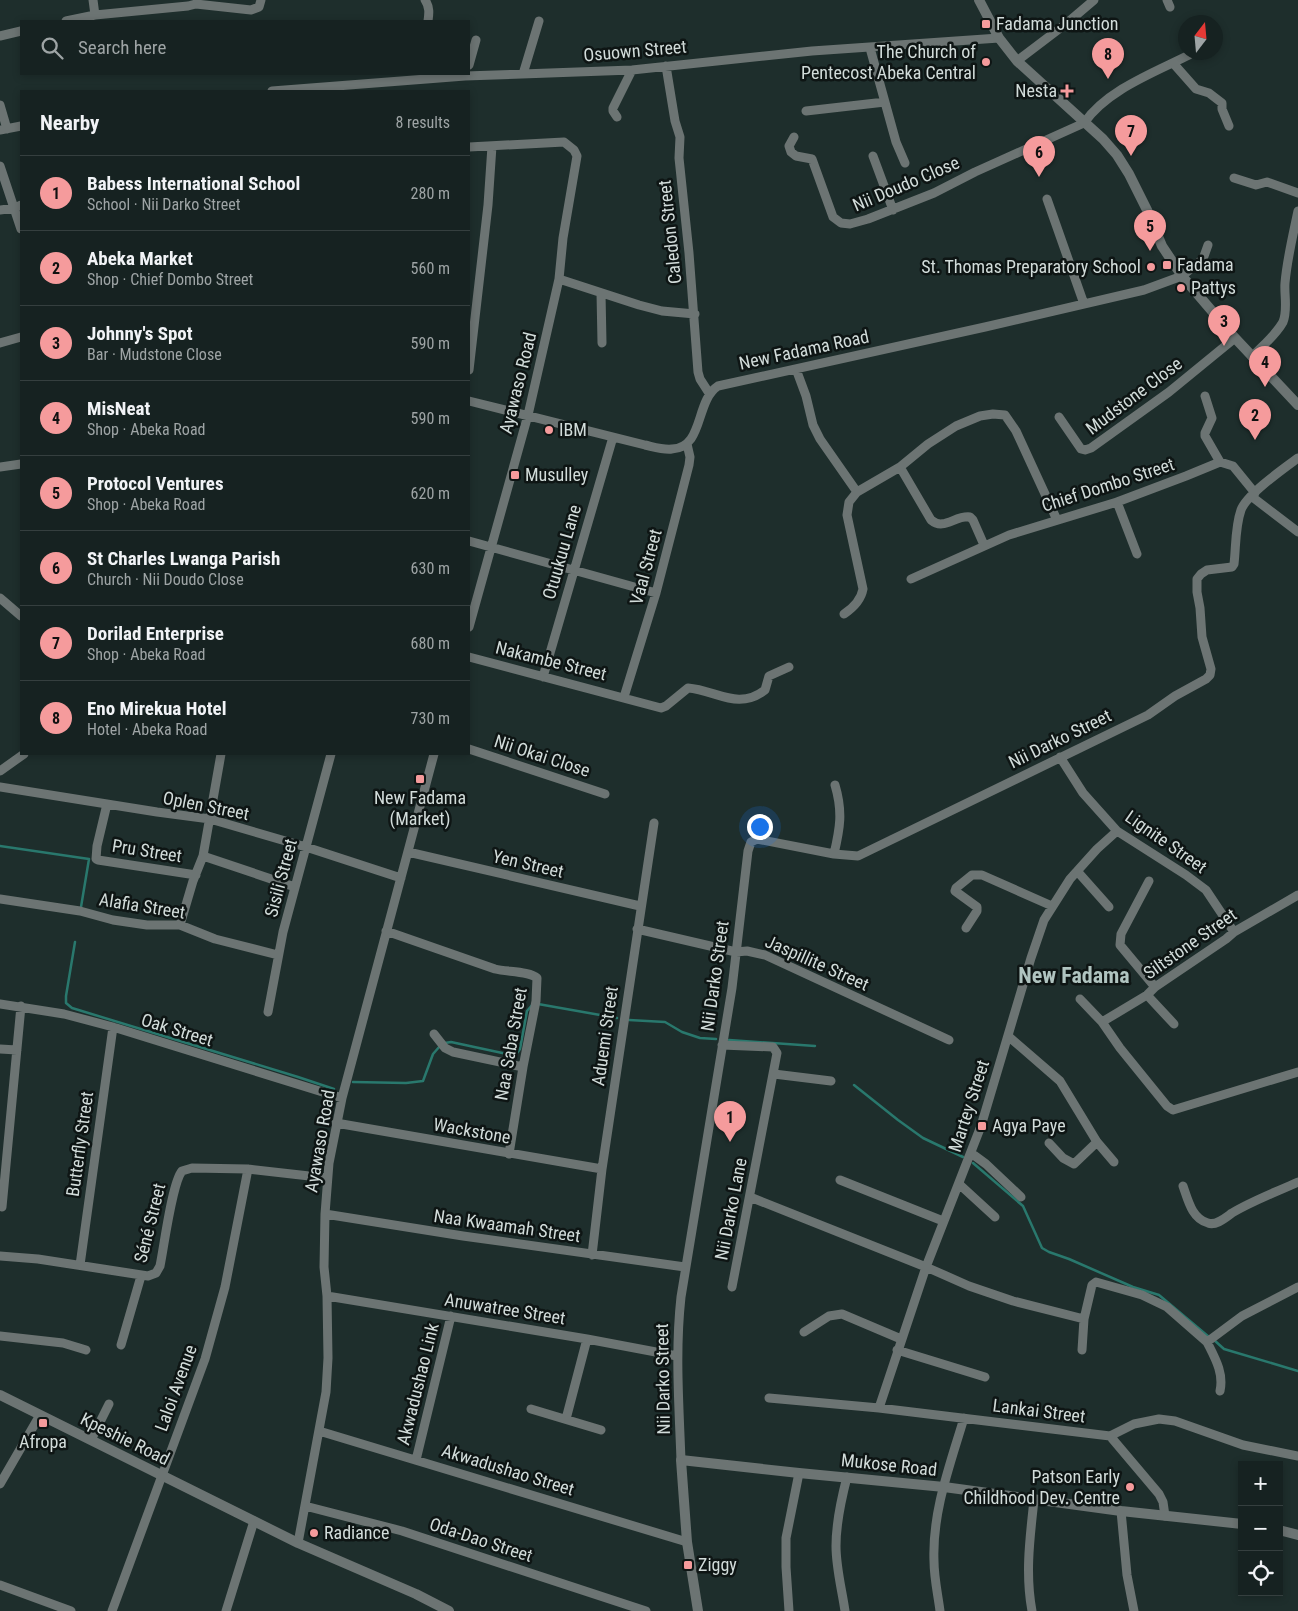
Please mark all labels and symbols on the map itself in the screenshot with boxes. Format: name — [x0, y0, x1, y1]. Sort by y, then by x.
place label: Fadama Junction — [996, 13, 1118, 34]
north arrow — [1178, 15, 1223, 60]
marker: Fadama Junction — [980, 18, 992, 30]
street label: Osuown Street — [582, 36, 687, 65]
pin: 8 — [1092, 38, 1124, 79]
place label: The Church of Pentecost Abeka Central — [801, 41, 976, 83]
marker: The Church of Pentecost Abeka Central — [980, 56, 992, 68]
place label: Nesta — [1015, 80, 1057, 101]
marker: Nesta — [1061, 85, 1073, 97]
pin: 7 — [1115, 115, 1147, 156]
pin: 6 — [1023, 136, 1055, 177]
street label: Nii Doudo Close — [849, 152, 962, 215]
street label: Caledon Street — [654, 179, 685, 285]
pin: 5 — [1134, 210, 1166, 251]
place label: Fadama — [1177, 254, 1234, 275]
place label: St. Thomas Preparatory School — [921, 256, 1141, 277]
marker: Fadama — [1161, 259, 1173, 271]
marker: St. Thomas Preparatory School — [1145, 261, 1157, 273]
place label: Pattys — [1191, 277, 1236, 298]
marker: Pattys — [1175, 282, 1187, 294]
pin: 3 — [1208, 305, 1240, 346]
street label: New Fadama Road — [737, 325, 871, 374]
street label: Ayawaso Road — [495, 330, 540, 436]
pin: 4 — [1249, 346, 1281, 387]
street label: Mudstone Close — [1081, 353, 1186, 439]
pin: 2 — [1239, 399, 1271, 440]
place label: IBM — [559, 419, 587, 440]
marker: IBM — [543, 424, 555, 436]
street label: Chief Dombo Street — [1039, 453, 1177, 516]
place label: Musulley — [525, 464, 589, 485]
marker: Musulley — [509, 469, 521, 481]
street label: Otuukuu Lane — [538, 502, 585, 602]
street label: Vaal Street — [625, 527, 666, 607]
street label: Nakambe Street — [493, 637, 609, 684]
street label: Nii Darko Street — [1005, 705, 1114, 772]
street label: Nii Okai Close — [492, 730, 593, 781]
marker: New Fadama (Market) — [414, 773, 426, 785]
street label: Oplen Street — [161, 787, 251, 824]
place label: New Fadama (Market) — [374, 787, 466, 830]
street label: Lignite Street — [1122, 806, 1211, 877]
your location — [747, 814, 773, 840]
street label: Pru Street — [111, 835, 184, 866]
street label: Sisili Street — [260, 836, 301, 919]
street label: Yen Street — [491, 845, 566, 882]
street label: Alafia Street — [98, 888, 187, 923]
street label: Siltstone Street — [1139, 904, 1240, 983]
street label: Nii Darko Street — [696, 919, 733, 1033]
street label: Jaspillite Street — [762, 930, 872, 995]
district label: New Fadama — [1018, 963, 1130, 988]
street label: Aduemi Street — [587, 985, 622, 1087]
street label: Naa Saba Street — [490, 986, 531, 1102]
street label: Oak Street — [139, 1009, 216, 1050]
street label: Martey Street — [944, 1057, 993, 1155]
street label: Ayawaso Road — [300, 1088, 339, 1194]
street label: Butterfly Street — [62, 1090, 97, 1198]
pin: 1 — [714, 1101, 746, 1142]
street label: Wackstone — [432, 1113, 512, 1148]
place label: Agya Paye — [992, 1115, 1066, 1136]
marker: Agya Paye — [976, 1120, 988, 1132]
street label: Nii Darko Lane — [710, 1156, 751, 1262]
street label: Séné Street — [129, 1181, 170, 1265]
street label: Naa Kwaamah Street — [432, 1205, 582, 1246]
street label: Anuwatree Street — [443, 1289, 567, 1328]
street label: Akwadushao Link — [392, 1321, 443, 1447]
street label: Nii Darko Street — [651, 1323, 674, 1435]
street label: Laloi Avenue — [150, 1342, 201, 1434]
street label: Lankai Street — [992, 1394, 1087, 1427]
street label: Kpeshie Road — [77, 1408, 173, 1469]
marker: Afropa — [37, 1417, 49, 1429]
place label: Afropa — [19, 1431, 67, 1452]
street label: Akwadushao Street — [439, 1439, 577, 1500]
street label: Mukose Road — [840, 1449, 938, 1480]
place label: Patson Early Childhood Dev. Centre — [963, 1466, 1120, 1508]
marker: Patson Early Childhood Dev. Centre — [1124, 1481, 1136, 1493]
street label: Oda-Dao Street — [427, 1513, 535, 1566]
place label: Radiance — [324, 1522, 389, 1543]
marker: Radiance — [308, 1527, 320, 1539]
place label: Ziggy — [698, 1554, 737, 1575]
marker: Ziggy — [682, 1559, 694, 1571]

